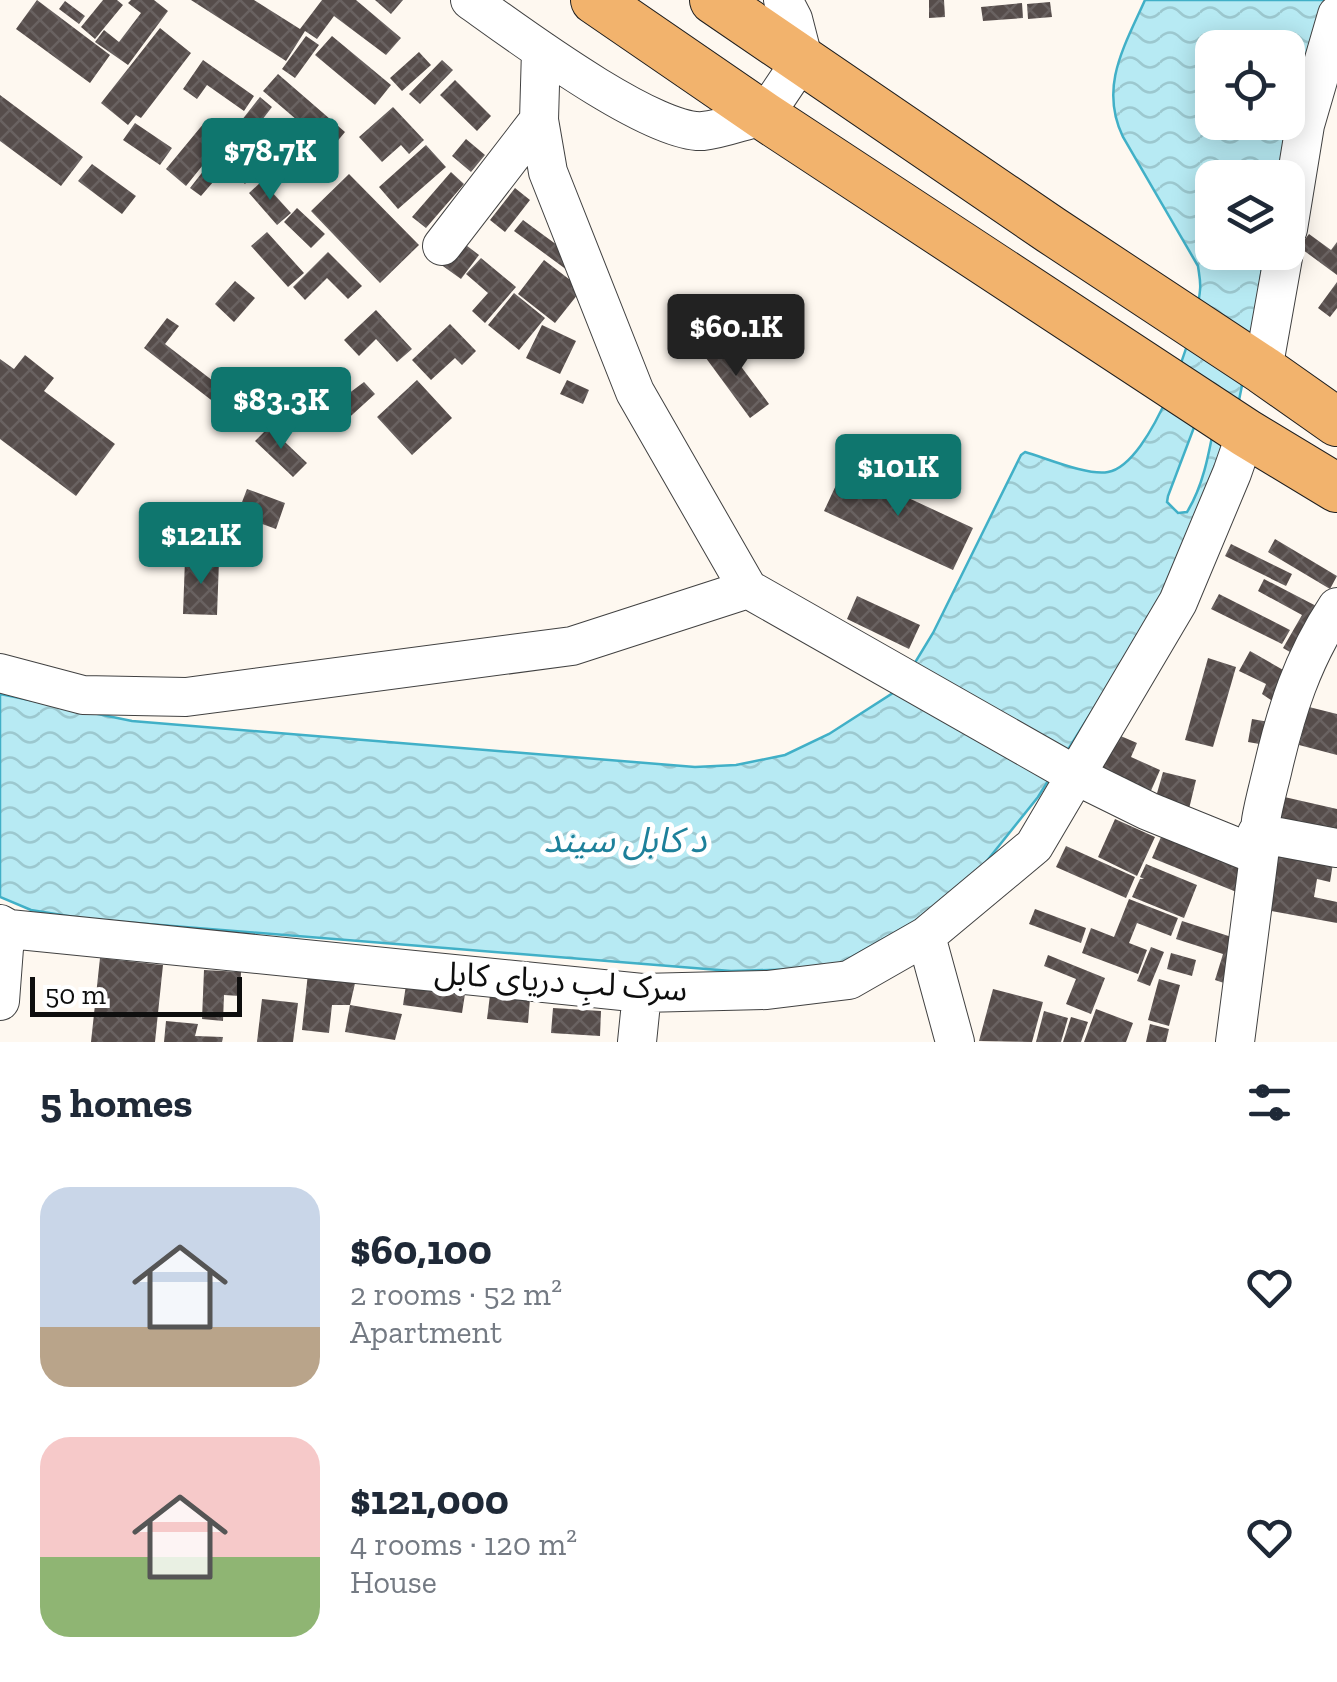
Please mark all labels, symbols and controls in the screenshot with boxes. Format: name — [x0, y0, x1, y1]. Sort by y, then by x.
map controls — [1195, 30, 1305, 270]
button: locate — [1195, 30, 1305, 140]
pin: $78.7K — [189, 118, 351, 203]
text: $78.7K — [224, 131, 316, 169]
button: layers — [1195, 160, 1305, 270]
pin: $60.1K — [655, 294, 817, 379]
text: $60.1K — [689, 307, 783, 345]
pin: $83.3K — [200, 367, 362, 452]
text: $83.3K — [233, 380, 329, 418]
pin: $101K — [828, 434, 968, 519]
text: $101K — [857, 447, 939, 485]
pin: $121K — [131, 502, 271, 587]
text: $121K — [161, 515, 241, 553]
water label: د کابل سيند — [544, 819, 707, 861]
street label: سرک لبِ دریای کابل — [433, 953, 689, 1014]
scale bar — [30, 972, 242, 1016]
text: 50 m — [45, 978, 106, 1011]
icon: filters — [1242, 1075, 1297, 1130]
text: 5 homes — [40, 1077, 193, 1128]
text: $60,100 — [350, 1224, 492, 1275]
icon: home — [120, 1227, 240, 1347]
icon: heart — [1242, 1260, 1297, 1315]
text: 2 rooms · 52 m² — [350, 1275, 562, 1313]
text: Apartment — [350, 1313, 502, 1351]
text: $121,000 — [350, 1474, 509, 1525]
icon: home — [120, 1477, 240, 1597]
icon: heart — [1242, 1510, 1297, 1565]
text: 4 rooms · 120 m² — [350, 1525, 577, 1563]
text: House — [350, 1563, 437, 1601]

